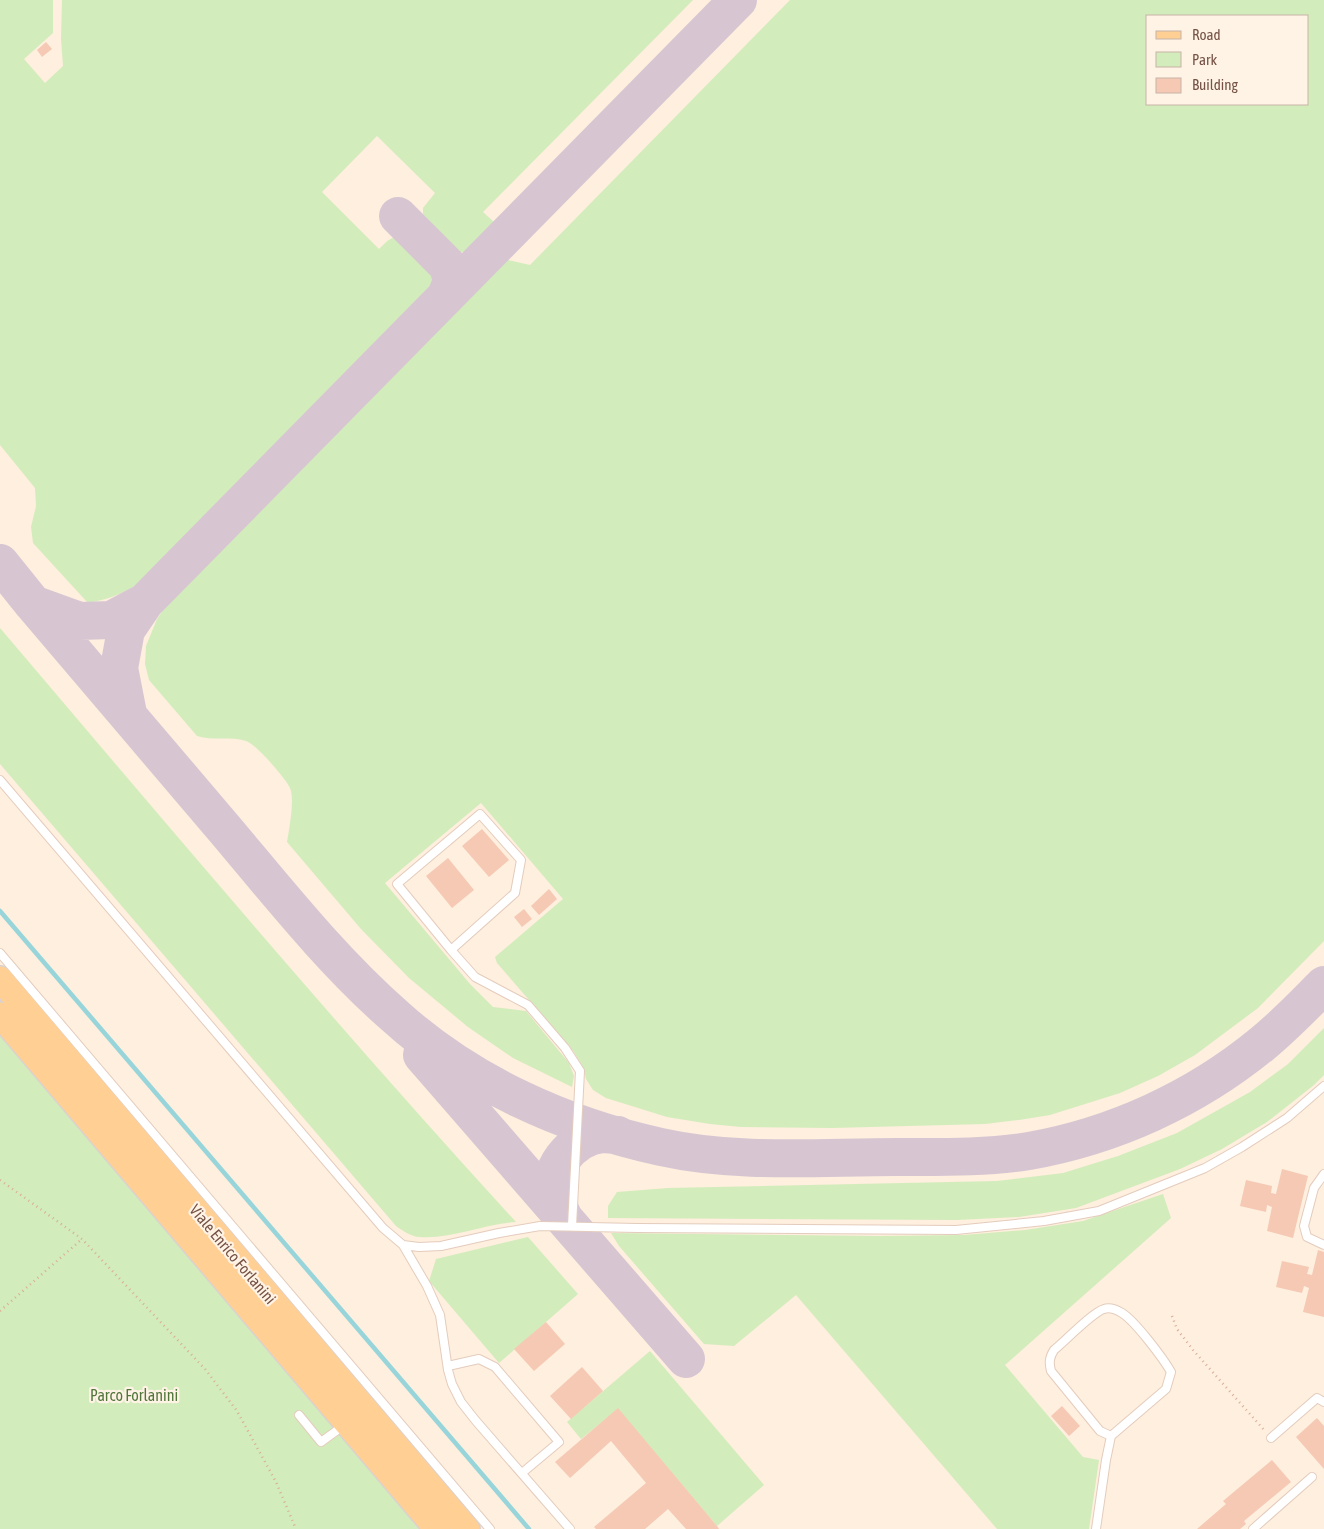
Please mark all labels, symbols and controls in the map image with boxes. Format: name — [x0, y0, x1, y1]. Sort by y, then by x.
legend — [1146, 15, 1309, 105]
text: Road — [1192, 26, 1221, 43]
text: Park — [1192, 51, 1217, 68]
text: Building — [1192, 76, 1238, 93]
street label: Viale Enrico Forlanini — [186, 1201, 280, 1307]
park label: Parco Forlanini — [90, 1386, 178, 1404]

